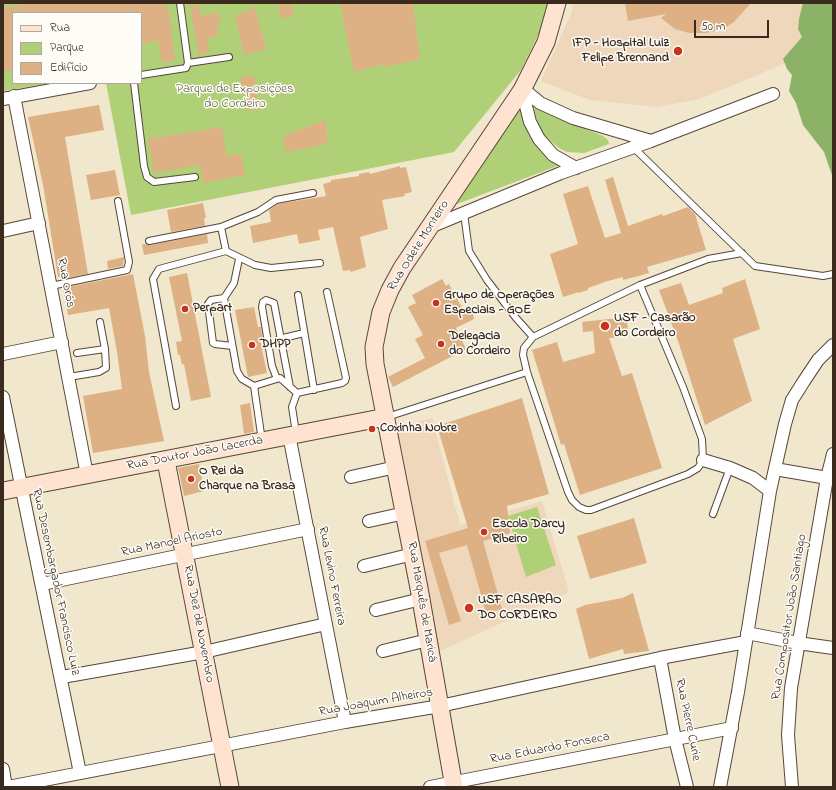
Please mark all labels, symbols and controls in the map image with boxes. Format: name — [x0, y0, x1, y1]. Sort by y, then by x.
legend — [12, 12, 142, 84]
scale bar — [696, 12, 771, 38]
text: 50 m — [701, 18, 725, 36]
text: Rua — [50, 19, 70, 37]
place label: IFP - Hospital Luiz Felipe Brennand — [572, 36, 669, 67]
text: Parque — [50, 39, 84, 57]
marker: IFP - Hospital Luiz Felipe Brennand — [672, 45, 684, 57]
text: Edifício — [50, 59, 88, 77]
park label: Parque de Exposições do Cordeiro — [176, 82, 294, 113]
street label: Rua Odete Monteiro — [385, 198, 453, 294]
street label: Rua Orós — [52, 257, 78, 309]
place label: Grupo de Operações Especiais - GOE — [444, 288, 554, 319]
marker: Grupo de Operações Especiais - GOE — [431, 298, 441, 308]
place label: Perpart — [193, 301, 232, 317]
marker: Perpart — [180, 304, 190, 314]
place label: USF - Casarão do Cordeiro — [614, 311, 696, 342]
marker: USF - Casarão do Cordeiro — [599, 320, 611, 332]
place label: Delegacia do Cordeiro — [449, 329, 511, 360]
place label: DHPP — [260, 337, 291, 353]
marker: Delegacia do Cordeiro — [436, 339, 446, 349]
marker: DHPP — [247, 340, 257, 350]
place label: Coxinha Nobre — [380, 421, 457, 437]
marker: Coxinha Nobre — [367, 424, 377, 434]
street label: Rua Doutor João Lacerda — [126, 433, 264, 475]
place label: O Rei da Charque na Brasa — [199, 464, 295, 495]
marker: O Rei da Charque na Brasa — [186, 474, 196, 484]
street label: Rua Desembargador Francisco Luiz — [28, 487, 82, 677]
place label: Escola Darcy Ribeiro — [492, 517, 565, 548]
street label: Rua Manoel Ariosto — [120, 525, 224, 561]
street label: Rua Levino Ferreira — [314, 525, 348, 627]
marker: Escola Darcy Ribeiro — [479, 527, 489, 537]
street label: Rua Compositor João Santiago — [769, 533, 811, 701]
street label: Rua Marquês de Maricá — [403, 540, 439, 664]
street label: Rua Dez de Novembro — [179, 564, 217, 684]
place label: USF CASARAO DO CORDEIRO — [478, 593, 561, 624]
marker: USF CASARAO DO CORDEIRO — [463, 602, 475, 614]
street label: Rua Pierre Curie — [671, 677, 703, 763]
street label: Rua Joaquim Alheiros — [318, 685, 434, 721]
street label: Rua Eduardo Fonseca — [489, 730, 611, 768]

